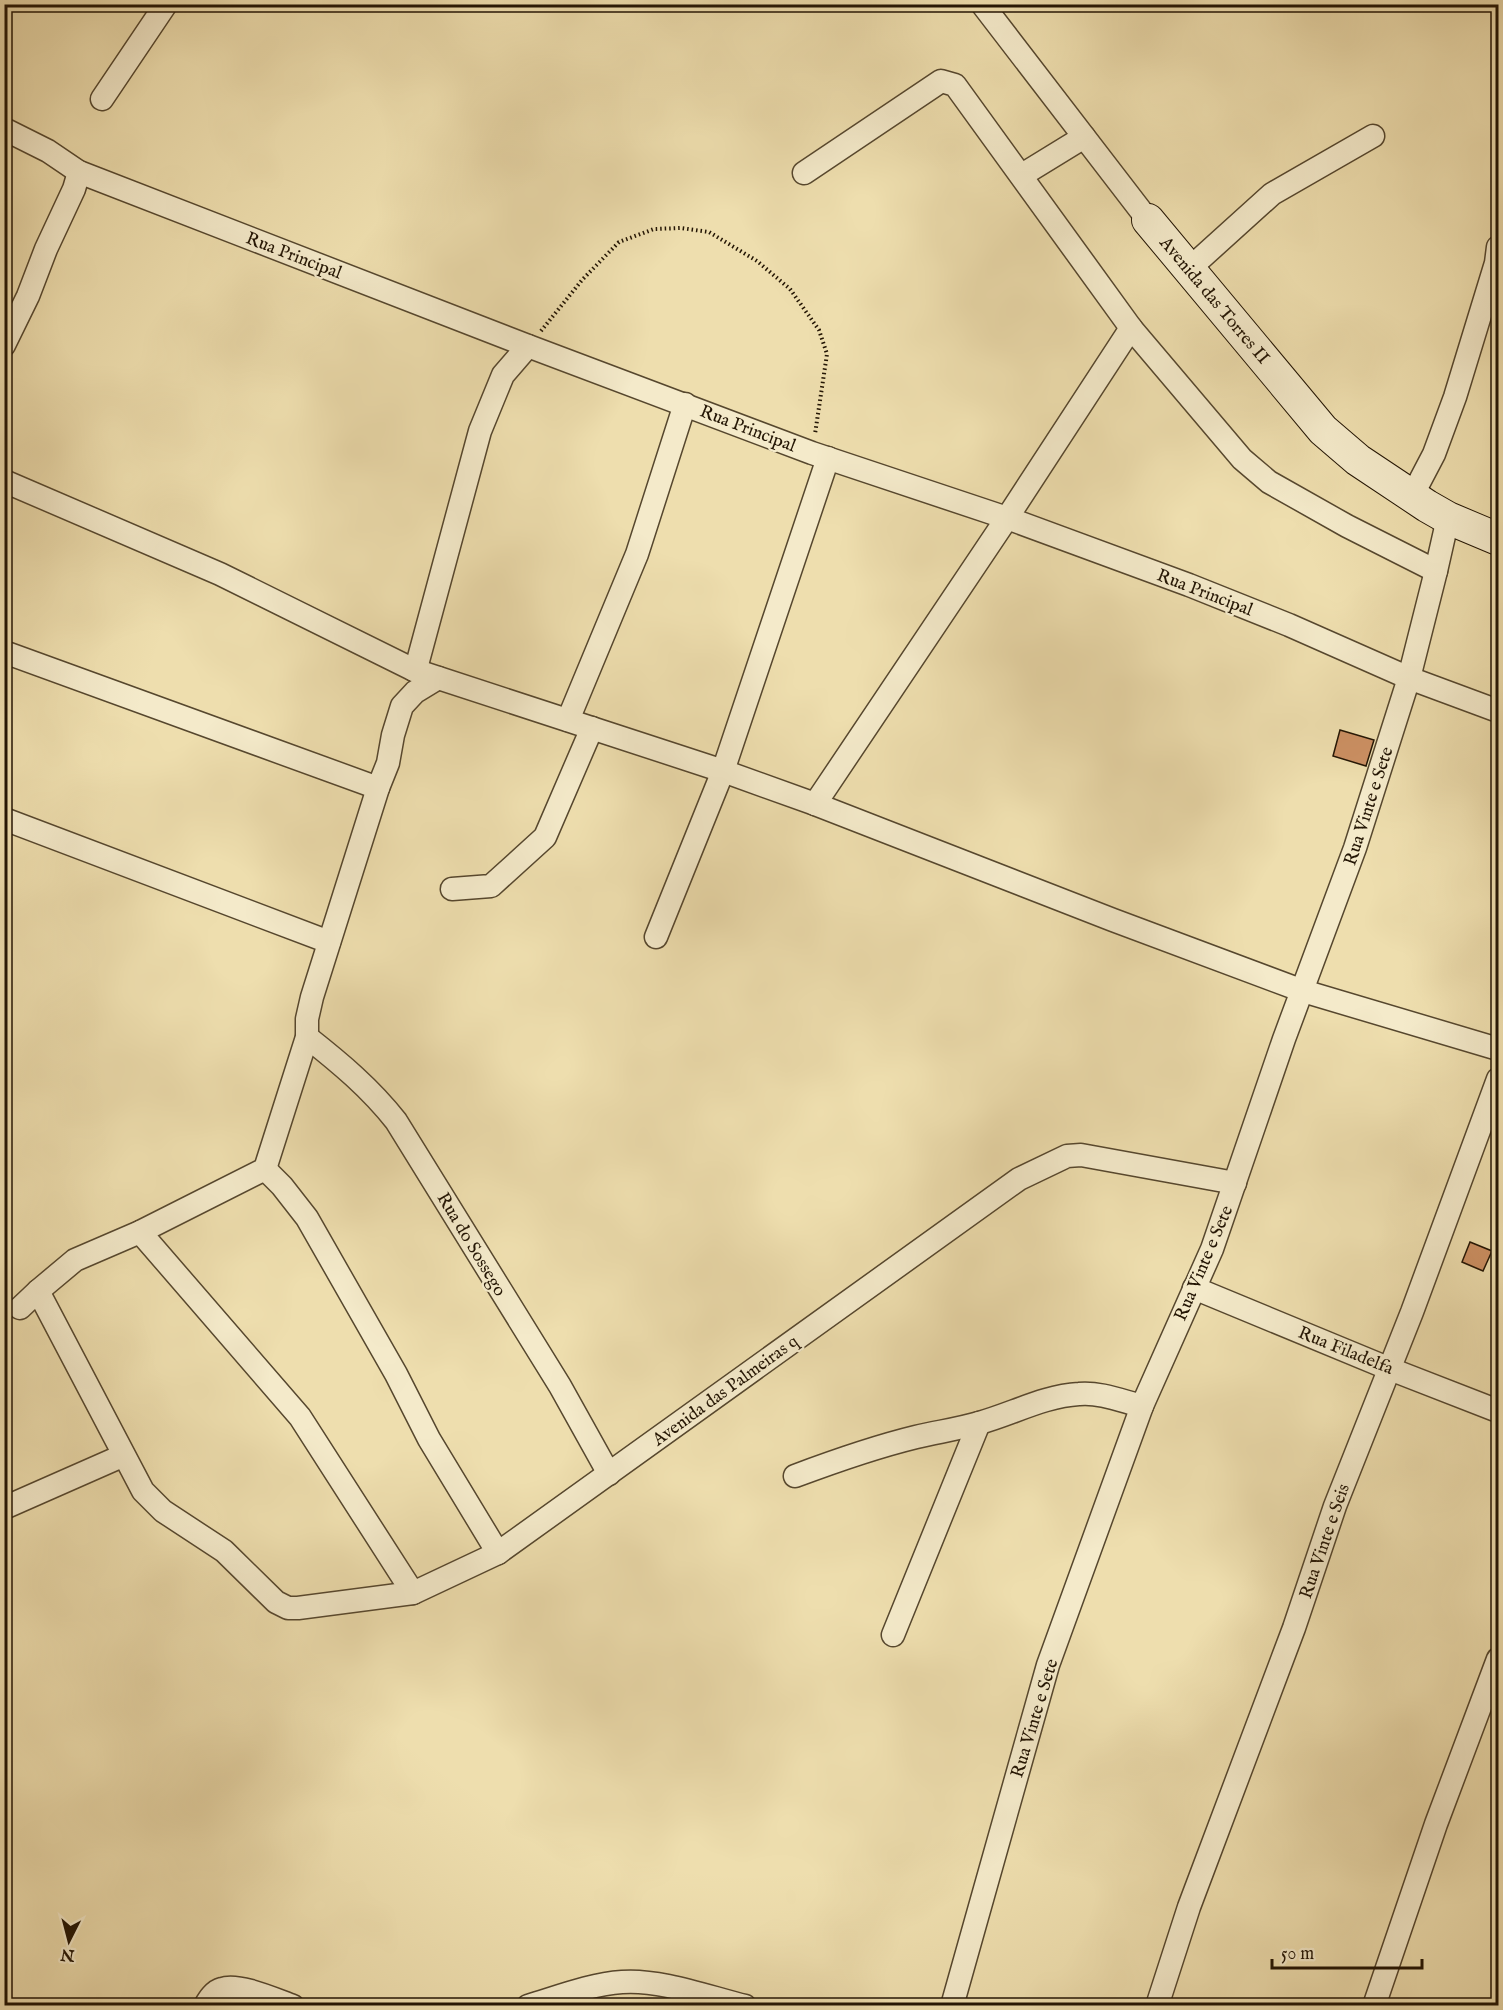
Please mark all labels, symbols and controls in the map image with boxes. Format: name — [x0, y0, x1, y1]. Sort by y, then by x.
street label: Rua Principal — [242, 228, 345, 285]
street label: Avenida das Torres II — [1153, 232, 1274, 370]
street label: Rua Principal — [696, 401, 799, 458]
street label: Rua Principal — [1153, 565, 1256, 622]
street label: Rua Vinte e Sete — [1339, 744, 1399, 869]
street label: Rua do Sossego — [431, 1189, 511, 1301]
street label: Rua Vinte e Sete — [1170, 1202, 1239, 1325]
street label: Rua Filadelfa — [1294, 1322, 1397, 1381]
street label: Avenida das Palmeiras q — [648, 1330, 804, 1452]
street label: Rua Vinte e Seis — [1295, 1481, 1356, 1602]
street label: Rua Vinte e Sete — [1006, 1656, 1064, 1781]
north arrow — [39, 1911, 99, 1971]
scale bar — [1272, 1932, 1422, 1970]
text: N — [60, 1943, 77, 1965]
text: 50 m — [1281, 1943, 1314, 1966]

